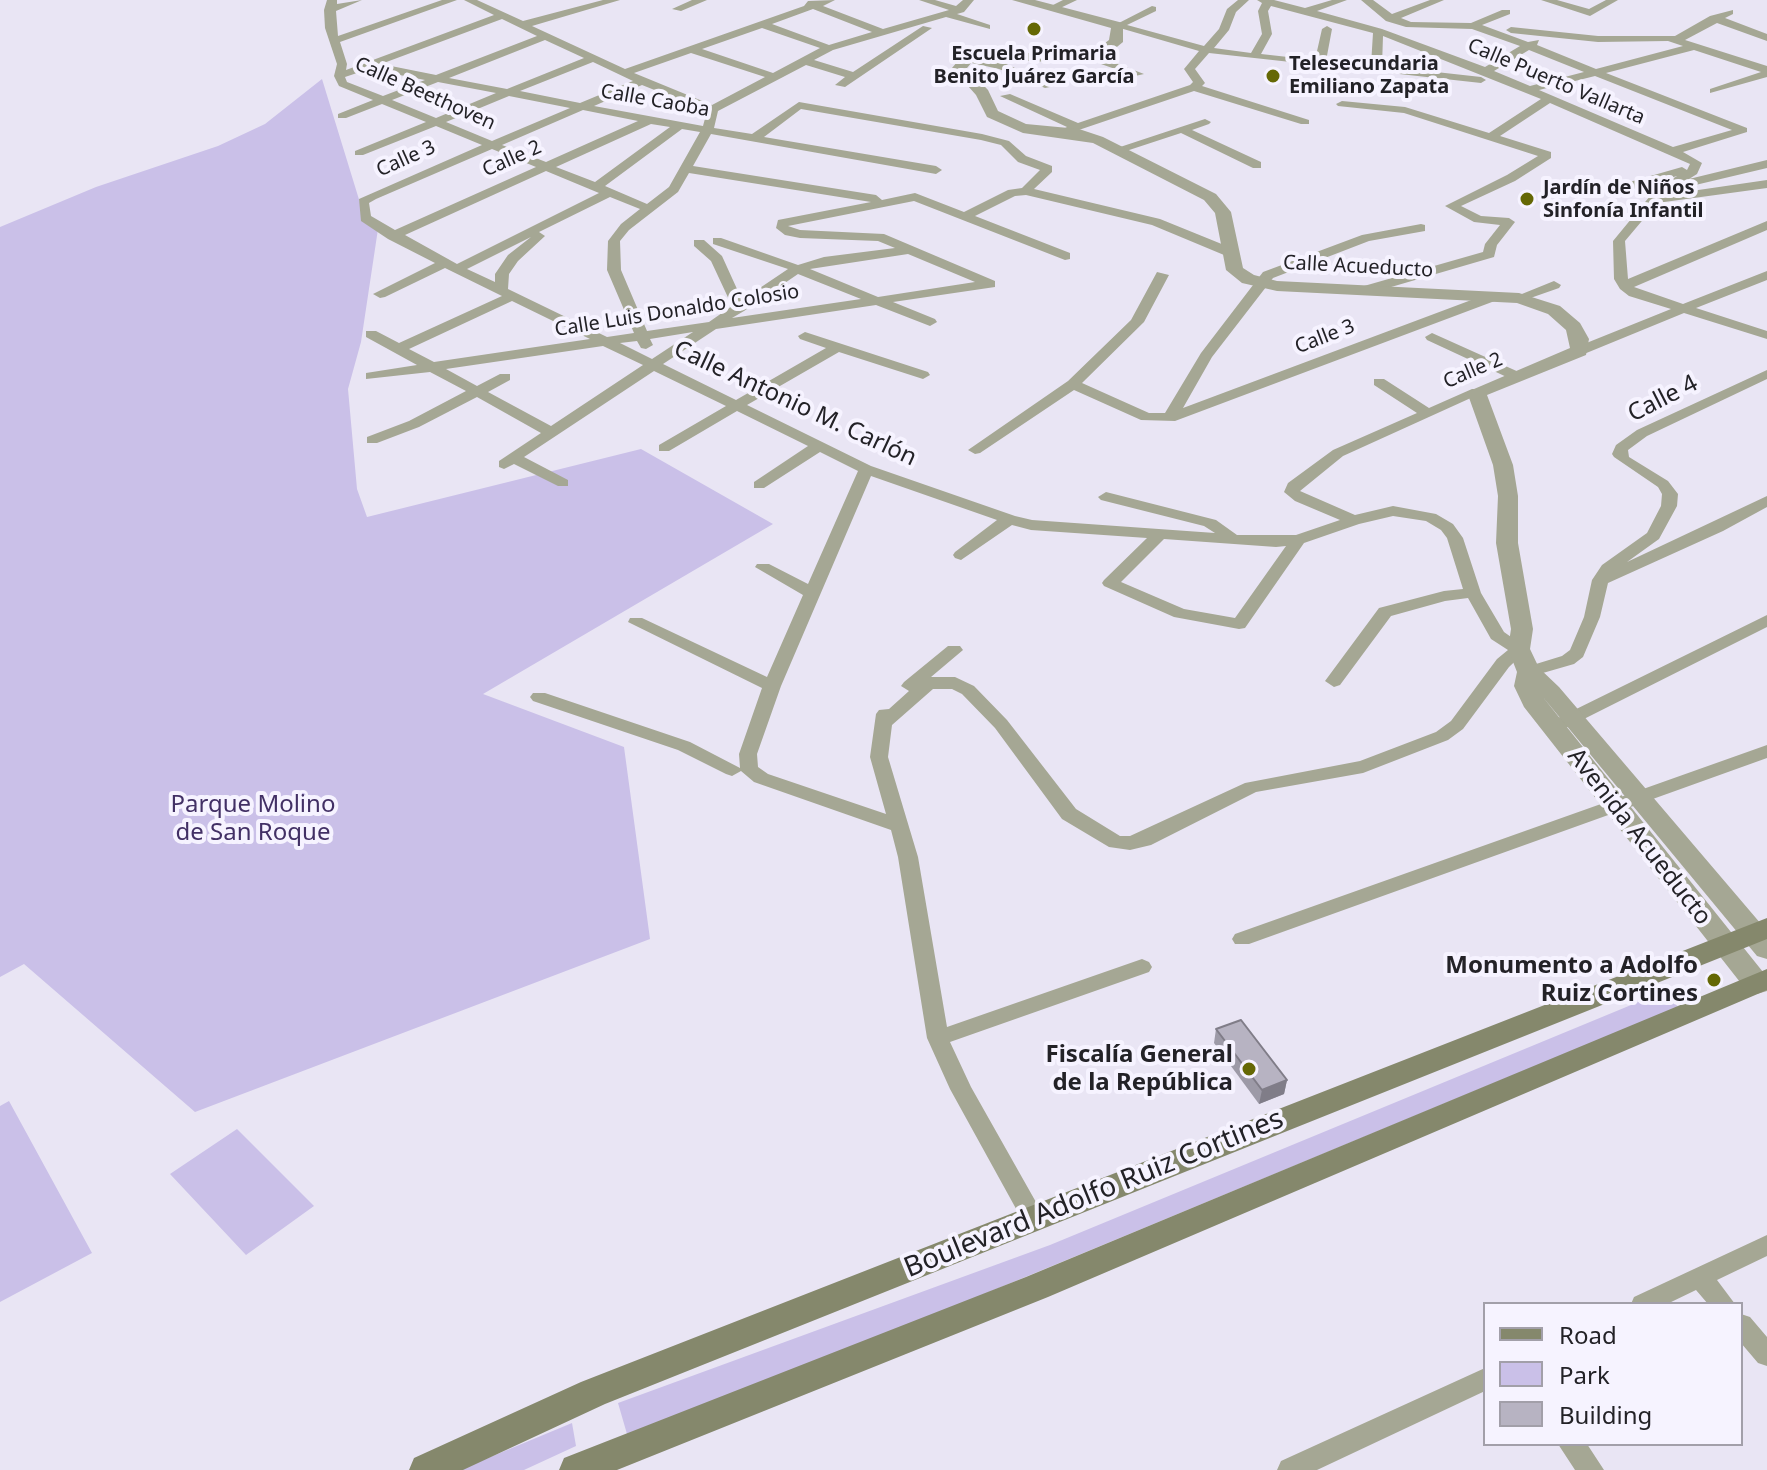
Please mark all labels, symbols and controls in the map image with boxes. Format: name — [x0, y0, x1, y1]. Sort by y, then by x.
marker: Escuela Primaria Benito Juárez García — [1025, 20, 1043, 38]
street label: Calle Puerto Vallarta — [1464, 34, 1648, 130]
place label: Escuela Primaria Benito Juárez García — [934, 42, 1134, 89]
street label: Calle Beethoven — [351, 52, 499, 136]
place label: Telesecundaria Emiliano Zapata — [1289, 52, 1449, 99]
marker: Telesecundaria Emiliano Zapata — [1264, 67, 1282, 85]
street label: Calle Caoba — [599, 80, 711, 122]
street label: Calle 3 — [373, 135, 439, 183]
street label: Calle 2 — [479, 135, 545, 183]
place label: Jardín de Niños Sinfonía Infantil — [1543, 176, 1704, 223]
marker: Jardín de Niños Sinfonía Infantil — [1518, 190, 1536, 208]
street label: Calle Acueducto — [1282, 251, 1434, 283]
street label: Calle Luis Donaldo Colosio — [553, 280, 801, 342]
street label: Calle 3 — [1292, 315, 1358, 359]
street label: Calle Antonio M. Carlón — [669, 335, 921, 473]
street label: Calle 2 — [1440, 348, 1506, 394]
street label: Calle 4 — [1623, 369, 1703, 429]
street label: Avenida Acueducto — [1561, 743, 1717, 931]
park label: Parque Molino de San Roque — [171, 791, 335, 847]
place label: Monumento a Adolfo Ruiz Cortines — [1445, 952, 1698, 1008]
marker: Monumento a Adolfo Ruiz Cortines — [1705, 971, 1723, 989]
place label: Fiscalía General de la República — [1045, 1041, 1233, 1097]
marker: Fiscalía General de la República — [1240, 1060, 1258, 1078]
street label: Boulevard Adolfo Ruiz Cortines — [900, 1102, 1288, 1286]
legend — [1483, 1302, 1743, 1446]
text: Road — [1559, 1318, 1617, 1351]
text: Park — [1559, 1358, 1610, 1391]
text: Building — [1559, 1398, 1652, 1431]

